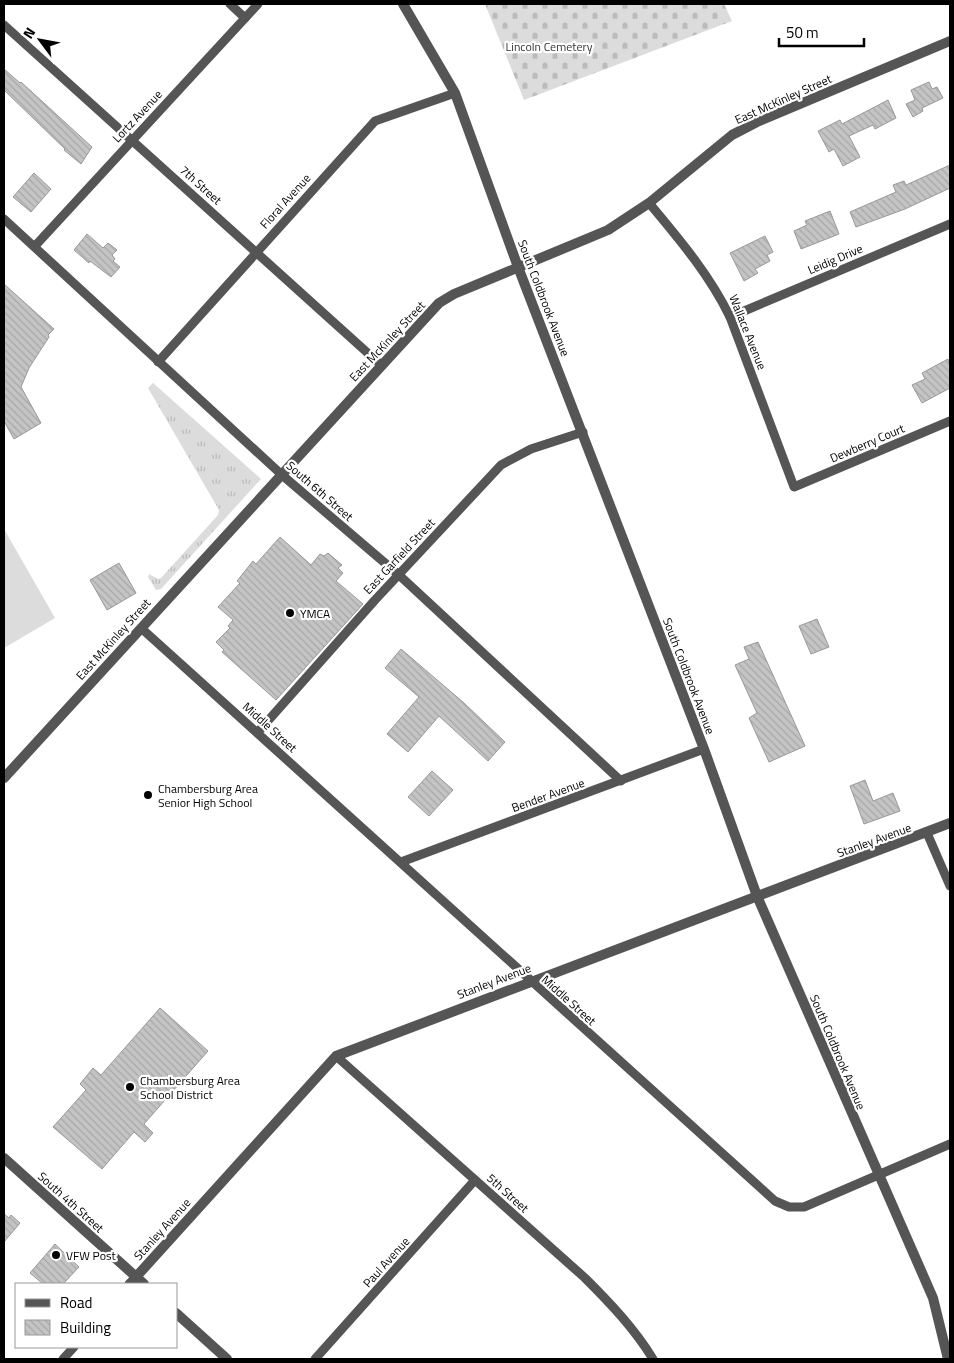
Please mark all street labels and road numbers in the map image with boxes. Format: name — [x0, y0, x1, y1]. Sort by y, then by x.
street label: East McKinley Street — [731, 69, 835, 129]
street label: Lortz Avenue — [108, 85, 166, 147]
street label: 7th Street — [176, 161, 227, 210]
street label: Floral Avenue — [255, 169, 315, 233]
street label: South Coldbrook Avenue — [513, 237, 575, 359]
street label: Leidig Drive — [804, 239, 866, 279]
street label: Wallace Avenue — [724, 292, 772, 372]
street label: East McKinley Street — [344, 296, 430, 386]
street label: Dewberry Court — [827, 418, 908, 467]
street label: South 6th Street — [282, 456, 358, 526]
street label: East Garfield Street — [359, 513, 440, 598]
street label: East McKinley Street — [71, 593, 155, 684]
street label: South Coldbrook Avenue — [658, 615, 720, 737]
street label: Middle Street — [238, 697, 302, 757]
street label: Bender Avenue — [509, 773, 587, 817]
street label: Stanley Avenue — [834, 818, 914, 862]
street label: Stanley Avenue — [454, 958, 534, 1004]
street label: Middle Street — [537, 970, 601, 1030]
street label: South Coldbrook Avenue — [805, 992, 871, 1112]
street label: South 4th Street — [34, 1167, 109, 1238]
street label: 5th Street — [483, 1169, 534, 1218]
street label: Stanley Avenue — [129, 1194, 195, 1264]
street label: Paul Avenue — [358, 1232, 414, 1292]

